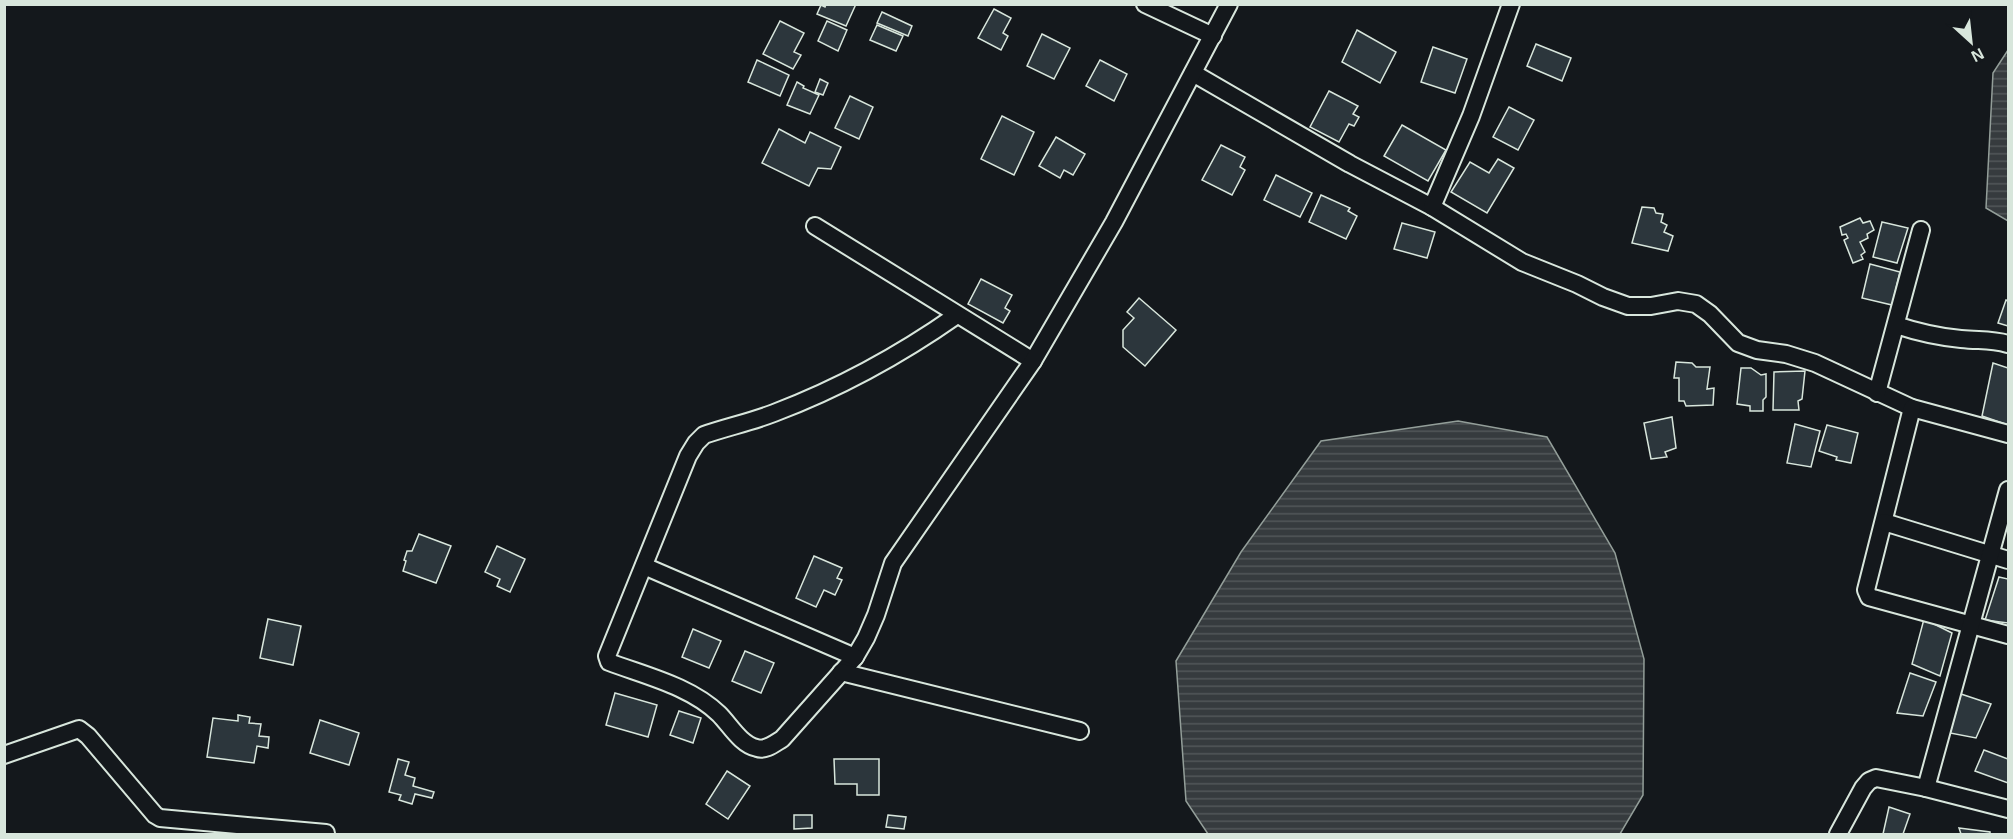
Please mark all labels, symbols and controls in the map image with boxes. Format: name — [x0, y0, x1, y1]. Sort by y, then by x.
north arrow — [1941, 12, 2001, 72]
text: N — [1969, 45, 1987, 65]

